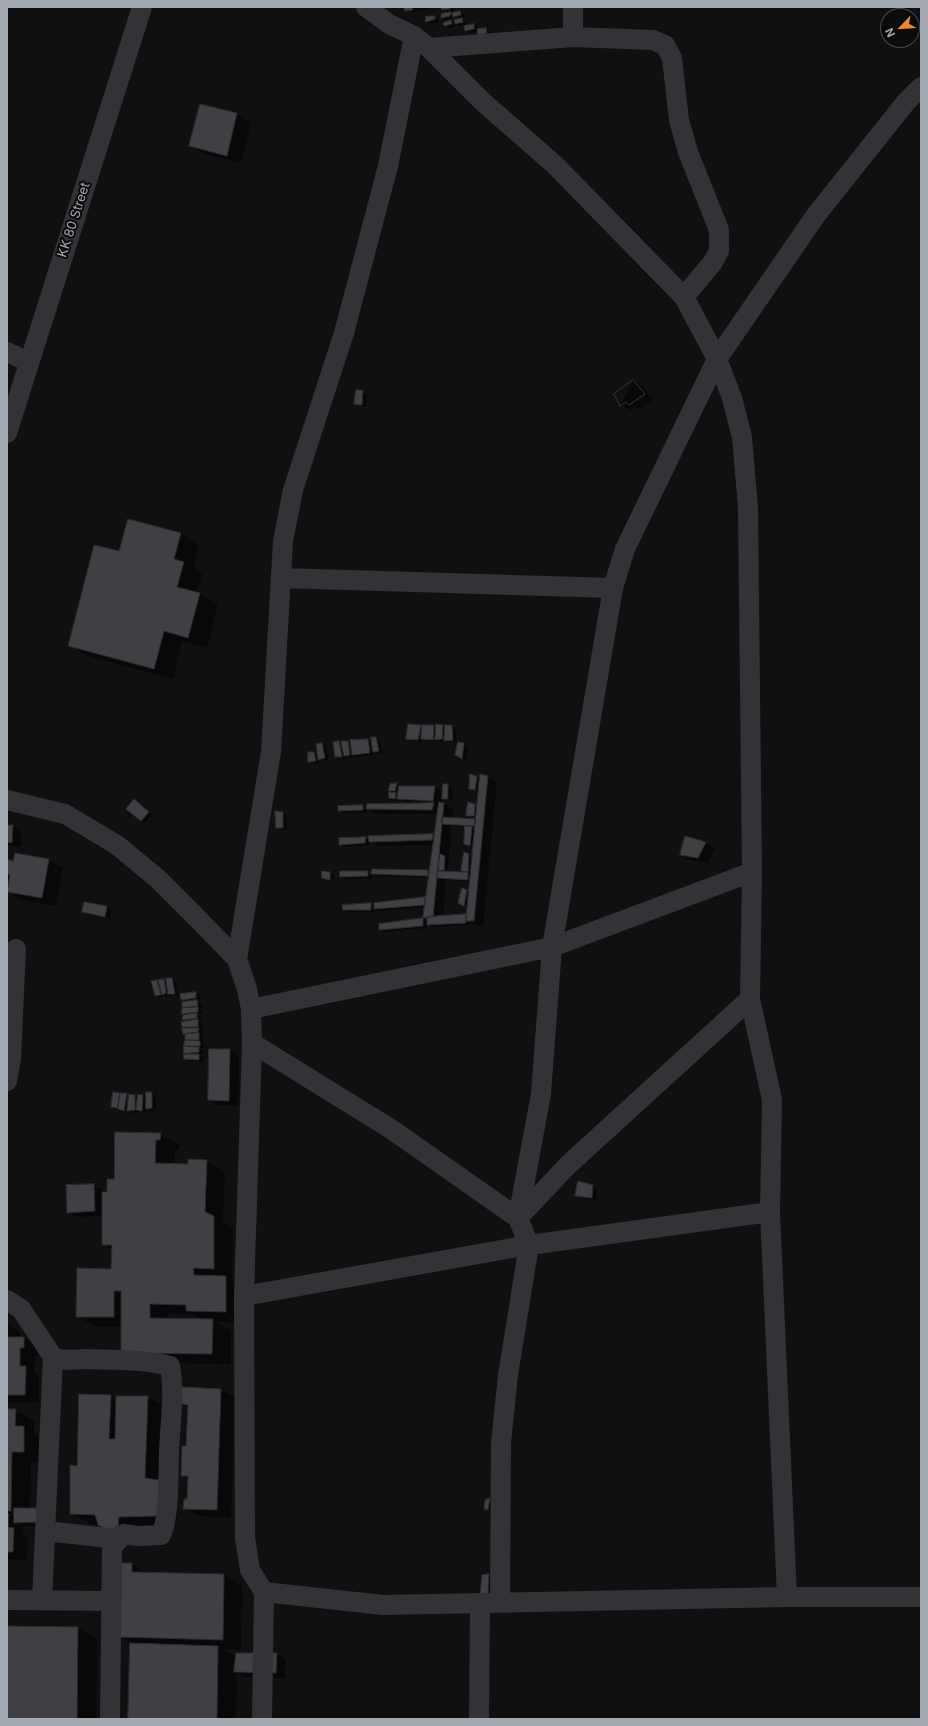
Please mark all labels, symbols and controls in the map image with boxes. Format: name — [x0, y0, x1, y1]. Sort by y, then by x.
north arrow — [880, 8, 920, 48]
text: N — [882, 26, 898, 39]
street label: KK 80 Street — [55, 181, 93, 259]

